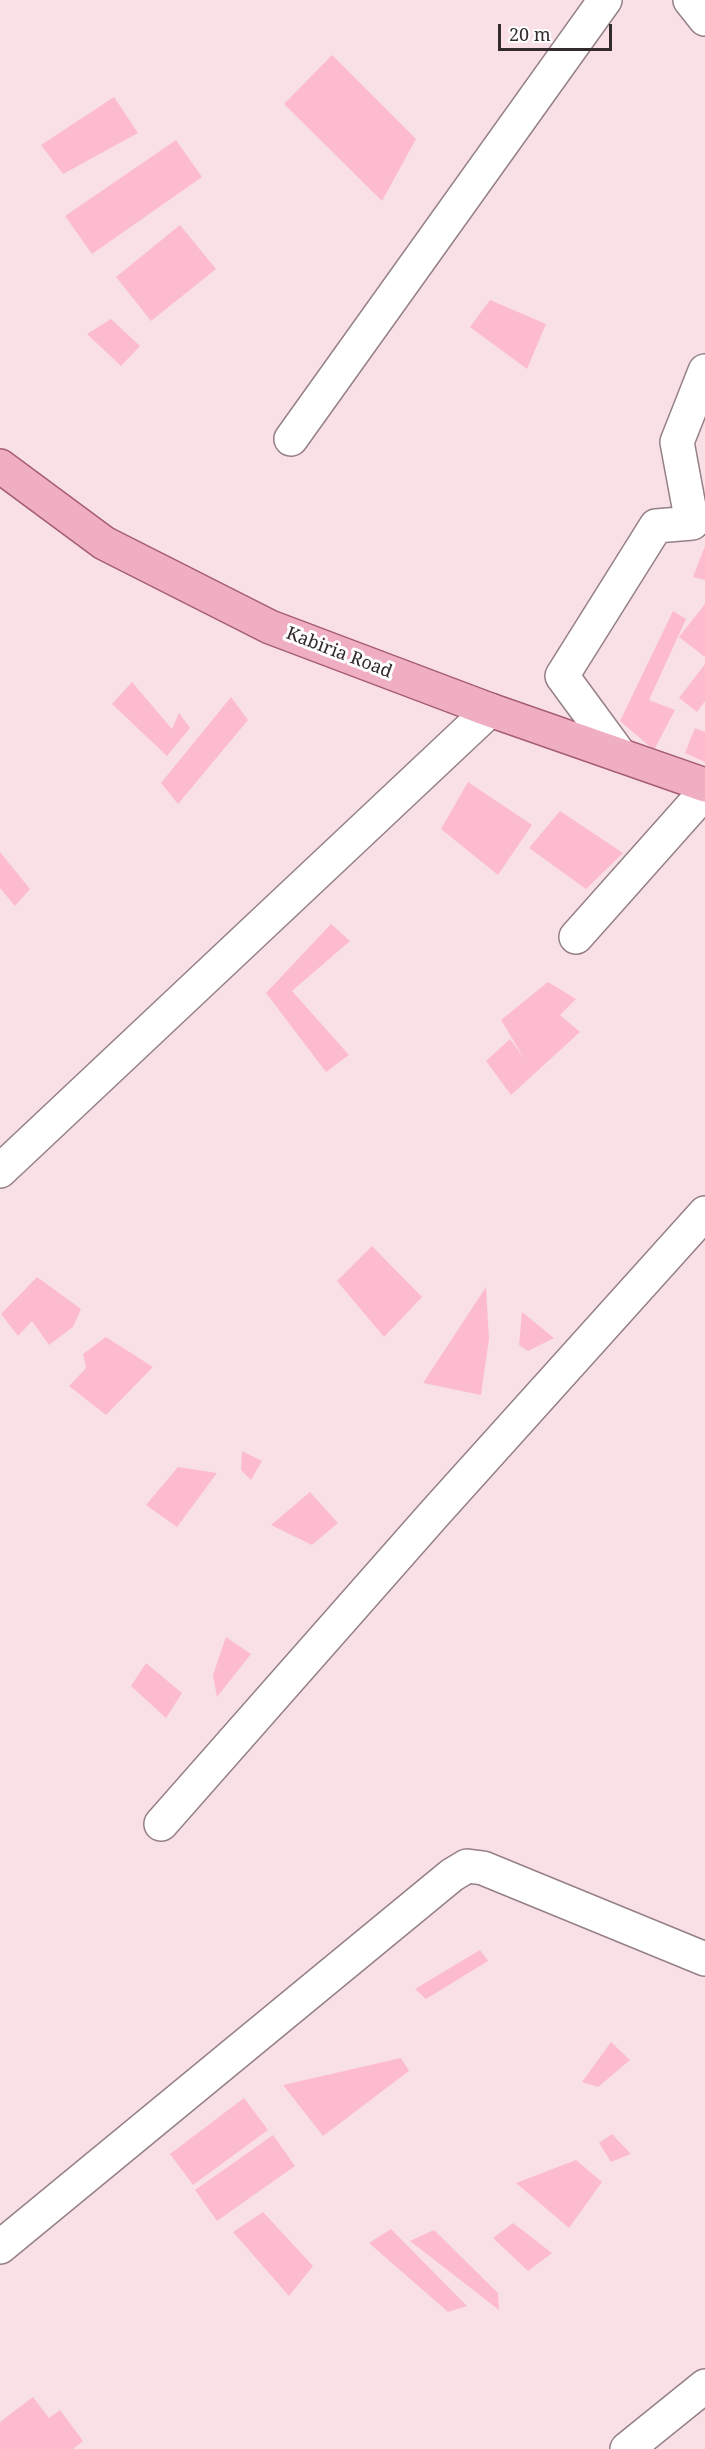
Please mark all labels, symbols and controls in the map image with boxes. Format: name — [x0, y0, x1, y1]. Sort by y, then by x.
scale bar — [501, 12, 615, 50]
text: 20 m — [509, 22, 551, 46]
street label: Kabiria Road — [283, 623, 395, 683]

